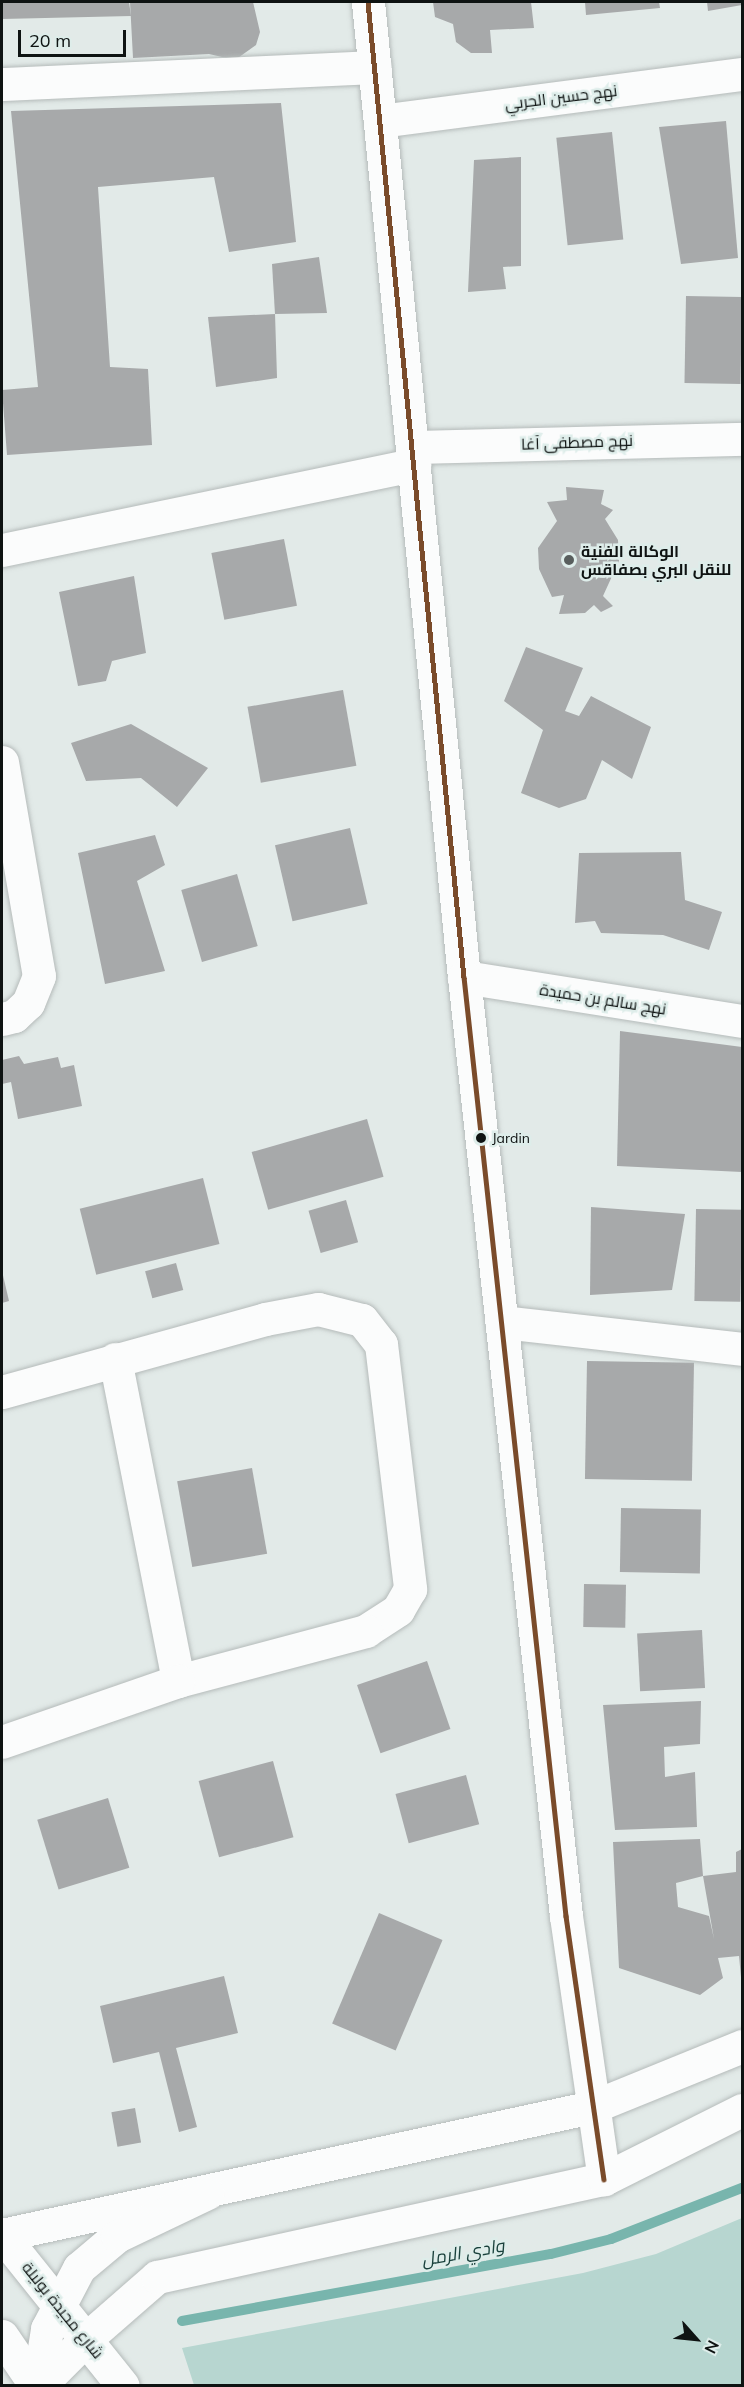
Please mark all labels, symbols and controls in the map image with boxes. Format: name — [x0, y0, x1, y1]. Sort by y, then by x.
scale bar — [21, 18, 129, 56]
text: 20 m — [29, 29, 71, 52]
street label: نهج حسين الجربي — [504, 81, 618, 113]
street label: نهج مصطفى آغا — [521, 430, 633, 454]
place label: الوكالة الفنية للنقل البري بصفاقس — [581, 541, 731, 579]
marker: الوكالة الفنية للنقل البري بصفاقس — [562, 553, 576, 567]
street label: نهج سالم بن حميدة — [538, 980, 668, 1018]
place label: Jardin — [492, 1130, 530, 1146]
marker: Jardin — [475, 1132, 487, 1144]
water label: وادي الرمل — [420, 2235, 506, 2271]
street label: شارع مجيدة بوليلة — [18, 2258, 108, 2362]
north arrow — [666, 2309, 726, 2369]
text: N — [700, 2337, 724, 2357]

